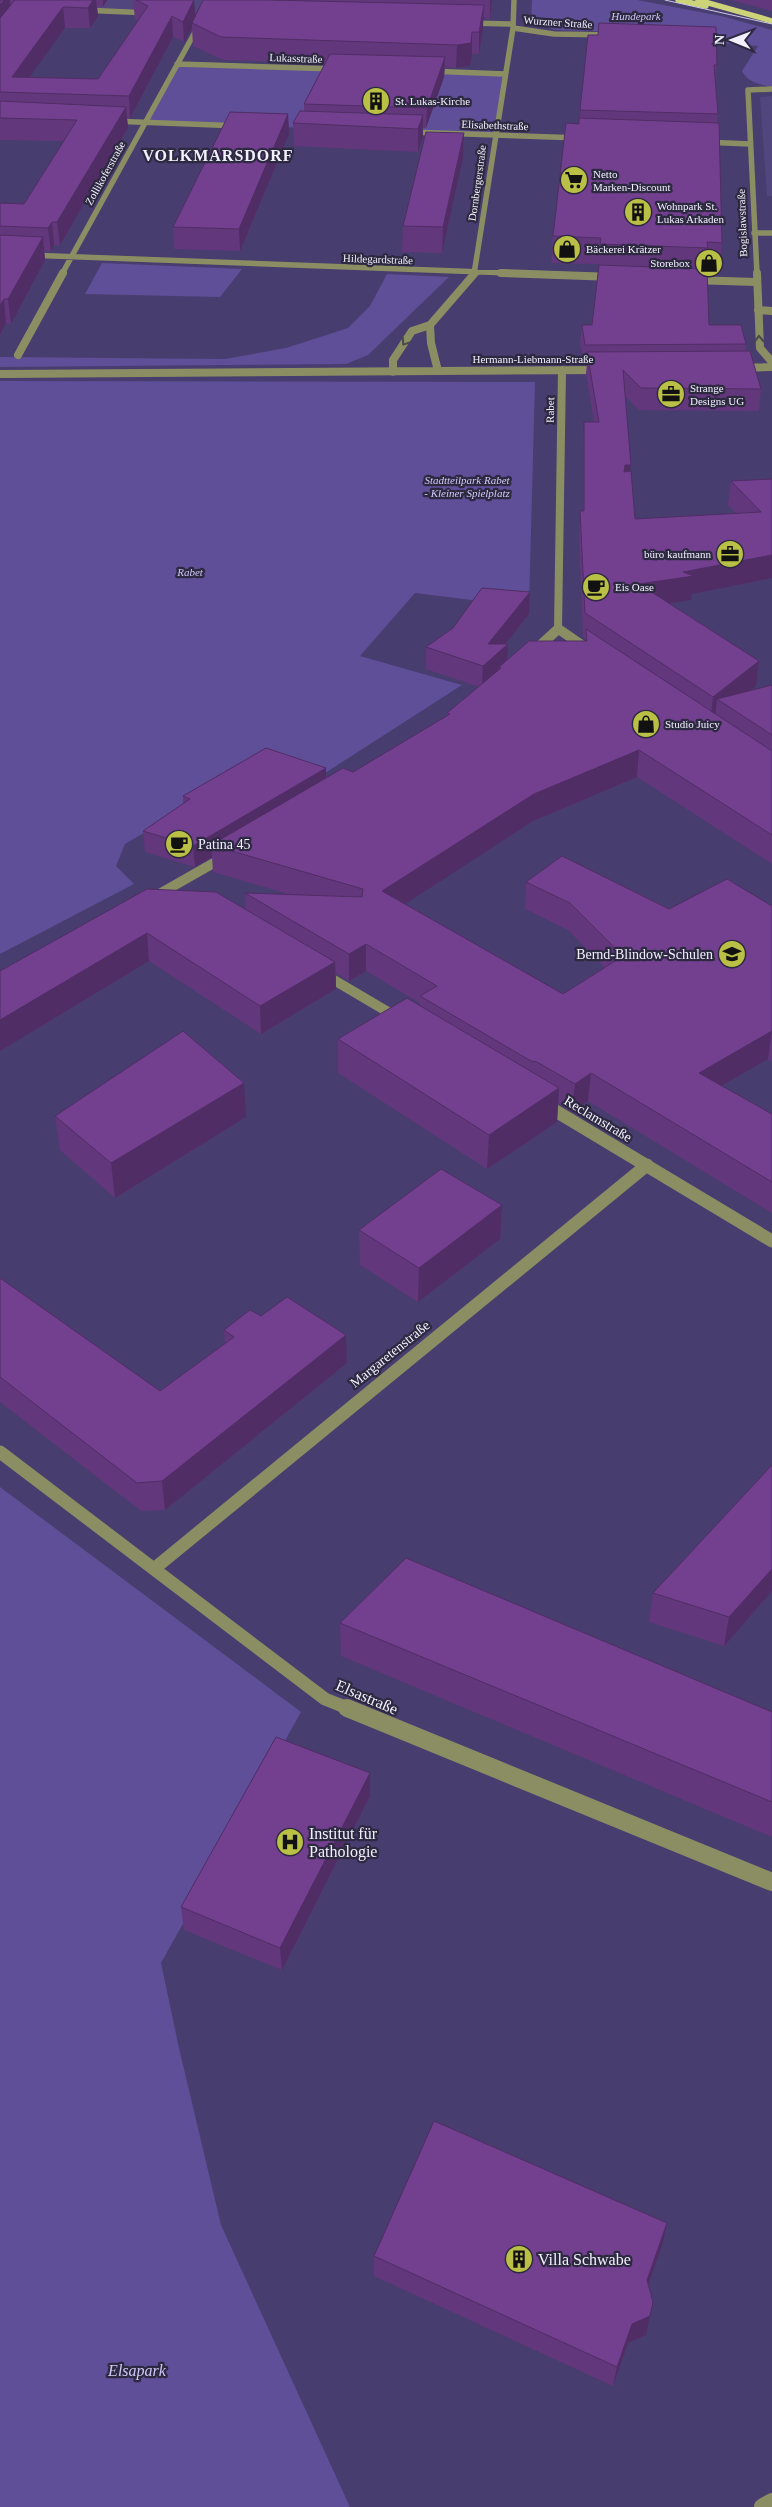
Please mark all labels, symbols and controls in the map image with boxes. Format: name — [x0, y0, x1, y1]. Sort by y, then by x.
park label: Hundepark — [610, 10, 662, 22]
street label: Wurzner Straße — [523, 14, 593, 30]
north arrow — [707, 15, 757, 65]
text: N — [712, 35, 727, 45]
street label: Lukasstraße — [269, 51, 323, 65]
building icon: St. Lukas-Kirche — [361, 86, 391, 116]
place label: St. Lukas-Kirche — [395, 95, 470, 107]
street label: Elisabethstraße — [461, 118, 529, 132]
street label: Zollikoferstraße — [83, 139, 127, 207]
street label: Dornbergerstraße — [466, 144, 488, 222]
district label: VOLKMARSDORF — [142, 147, 294, 164]
supermarket icon: Netto Marken-Discount — [559, 165, 589, 195]
place label: Netto Marken-Discount — [593, 168, 671, 193]
street label: Bogislawstraße — [735, 189, 749, 257]
building icon: Wohnpark St. Lukas Arkaden — [623, 197, 653, 227]
place label: Wohnpark St. Lukas Arkaden — [657, 200, 724, 225]
shop icon: Bäckerei Krätzer — [552, 234, 582, 264]
place label: Bäckerei Krätzer — [586, 243, 661, 255]
shop icon: Storebox — [694, 248, 724, 278]
street label: Hildegardstraße — [343, 252, 413, 266]
place label: Storebox — [650, 257, 690, 269]
one-way arrow — [754, 334, 765, 342]
one-way arrow — [402, 337, 411, 346]
street label: Hermann-Liebmann-Straße — [473, 353, 594, 365]
office icon: Strange Designs UG — [656, 379, 686, 409]
place label: Strange Designs UG — [690, 382, 744, 407]
street label: Rabet — [544, 397, 556, 423]
park label: Stadtteilpark Rabet - Kleiner Spielplatz — [424, 474, 511, 499]
office icon: büro kaufmann — [715, 539, 745, 569]
place label: büro kaufmann — [644, 548, 711, 560]
park label: Rabet — [176, 566, 204, 578]
cafe icon: Eis Oase — [581, 572, 611, 602]
place label: Eis Oase — [615, 581, 654, 593]
shop icon: Studio Juicy — [631, 709, 661, 739]
place label: Studio Juicy — [665, 718, 720, 730]
cafe icon: Patina 45 — [164, 829, 194, 859]
place label: Patina 45 — [198, 837, 251, 852]
school or university icon: Bernd-Blindow-Schulen — [717, 939, 747, 969]
place label: Bernd-Blindow-Schulen — [576, 947, 713, 962]
street label: Reclamstraße — [561, 1093, 635, 1145]
street label: Margaretenstraße — [347, 1317, 433, 1391]
street label: Elsastraße — [333, 1676, 401, 1718]
place label: Institut für Pathologie — [309, 1825, 378, 1861]
hospital icon: Institut für Pathologie — [275, 1827, 305, 1857]
building icon: Villa Schwabe — [504, 2244, 534, 2274]
place label: Villa Schwabe — [538, 2251, 631, 2268]
park label: Elsapark — [107, 2362, 167, 2380]

